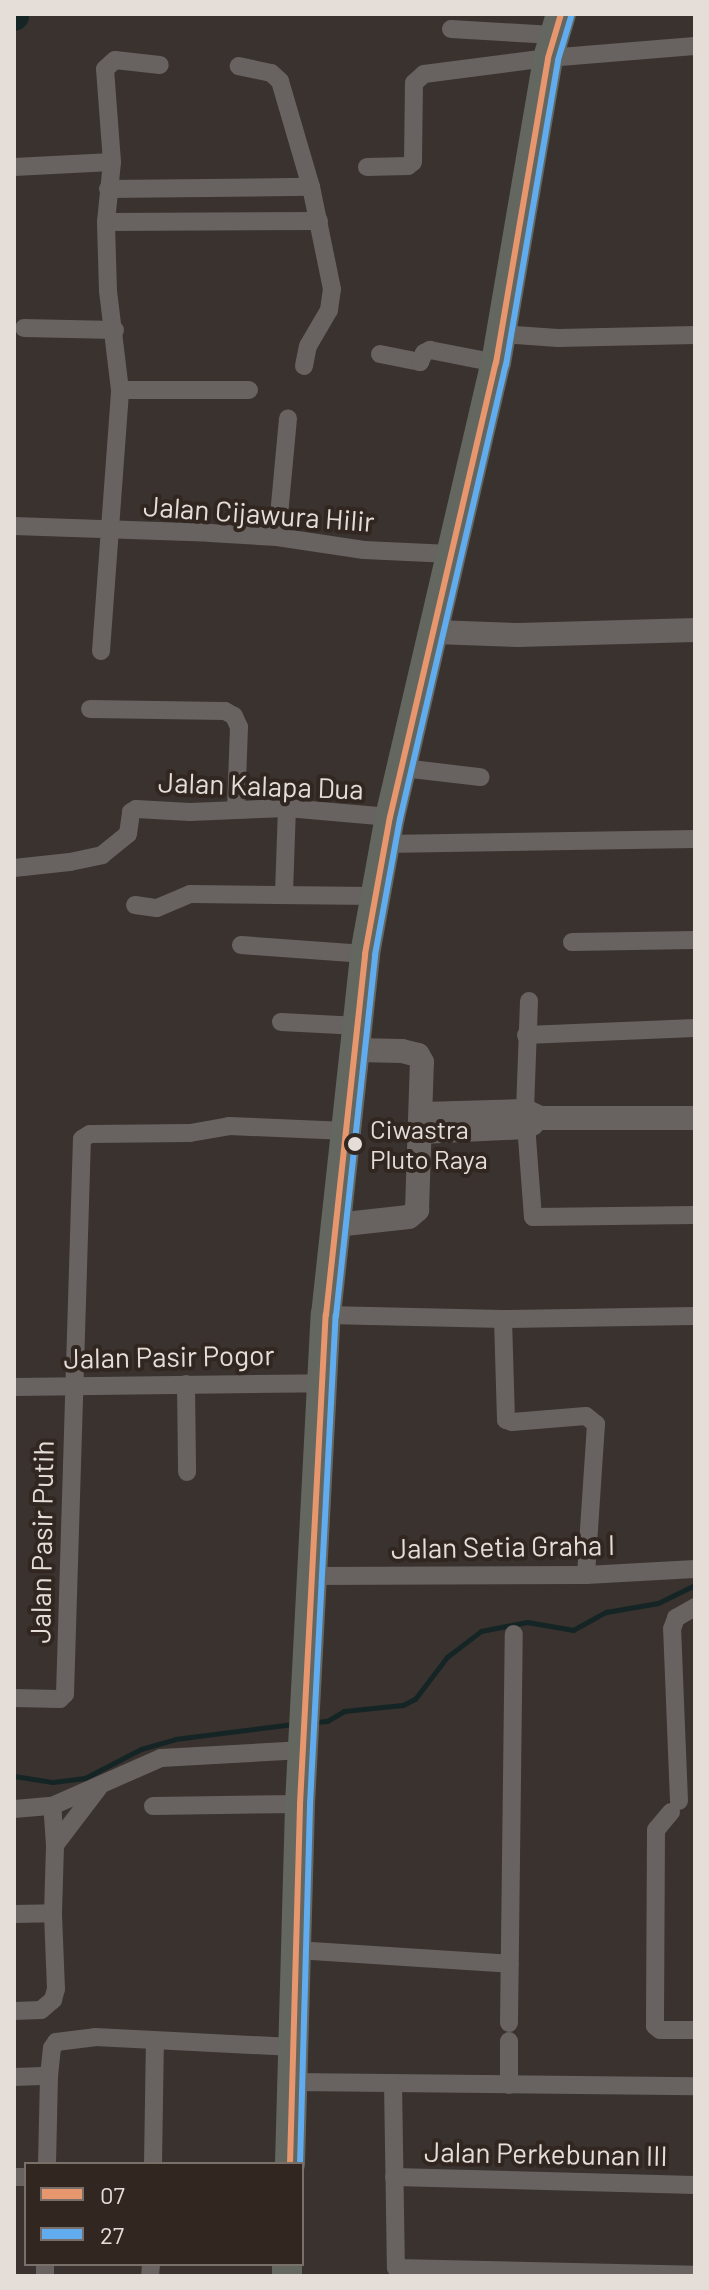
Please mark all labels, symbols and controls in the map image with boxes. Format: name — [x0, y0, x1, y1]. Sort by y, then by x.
street label: Jalan Cijawura Hilir — [142, 488, 376, 538]
street label: Jalan Kalapa Dua — [158, 765, 364, 805]
place label: Ciwastra Pluto Raya — [370, 1113, 488, 1174]
marker: Ciwastra Pluto Raya — [347, 1136, 363, 1152]
street label: Jalan Pasir Pogor — [63, 1337, 275, 1375]
street label: Jalan Pasir Putih — [22, 1440, 60, 1644]
street label: Jalan Setia Graha I — [391, 1527, 615, 1565]
street label: Jalan Perkebunan III — [424, 2134, 668, 2172]
legend — [24, 2162, 304, 2266]
text: 07 — [100, 2180, 125, 2209]
text: 27 — [100, 2220, 124, 2249]

